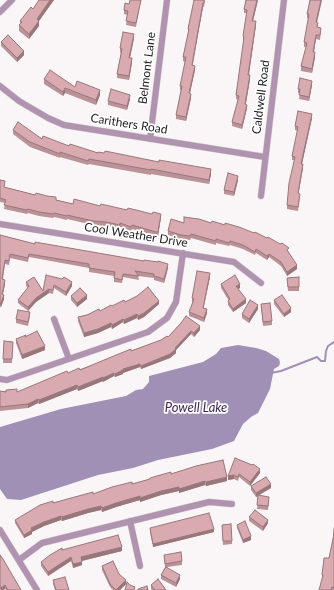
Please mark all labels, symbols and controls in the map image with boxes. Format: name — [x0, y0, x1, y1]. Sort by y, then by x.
street label: Belmont Lane — [135, 31, 159, 105]
street label: Caldwell Road — [249, 59, 273, 135]
street label: Carithers Road — [89, 111, 169, 137]
street label: Cool Weather Drive — [83, 220, 189, 250]
water label: Powell Lake — [165, 400, 227, 416]

